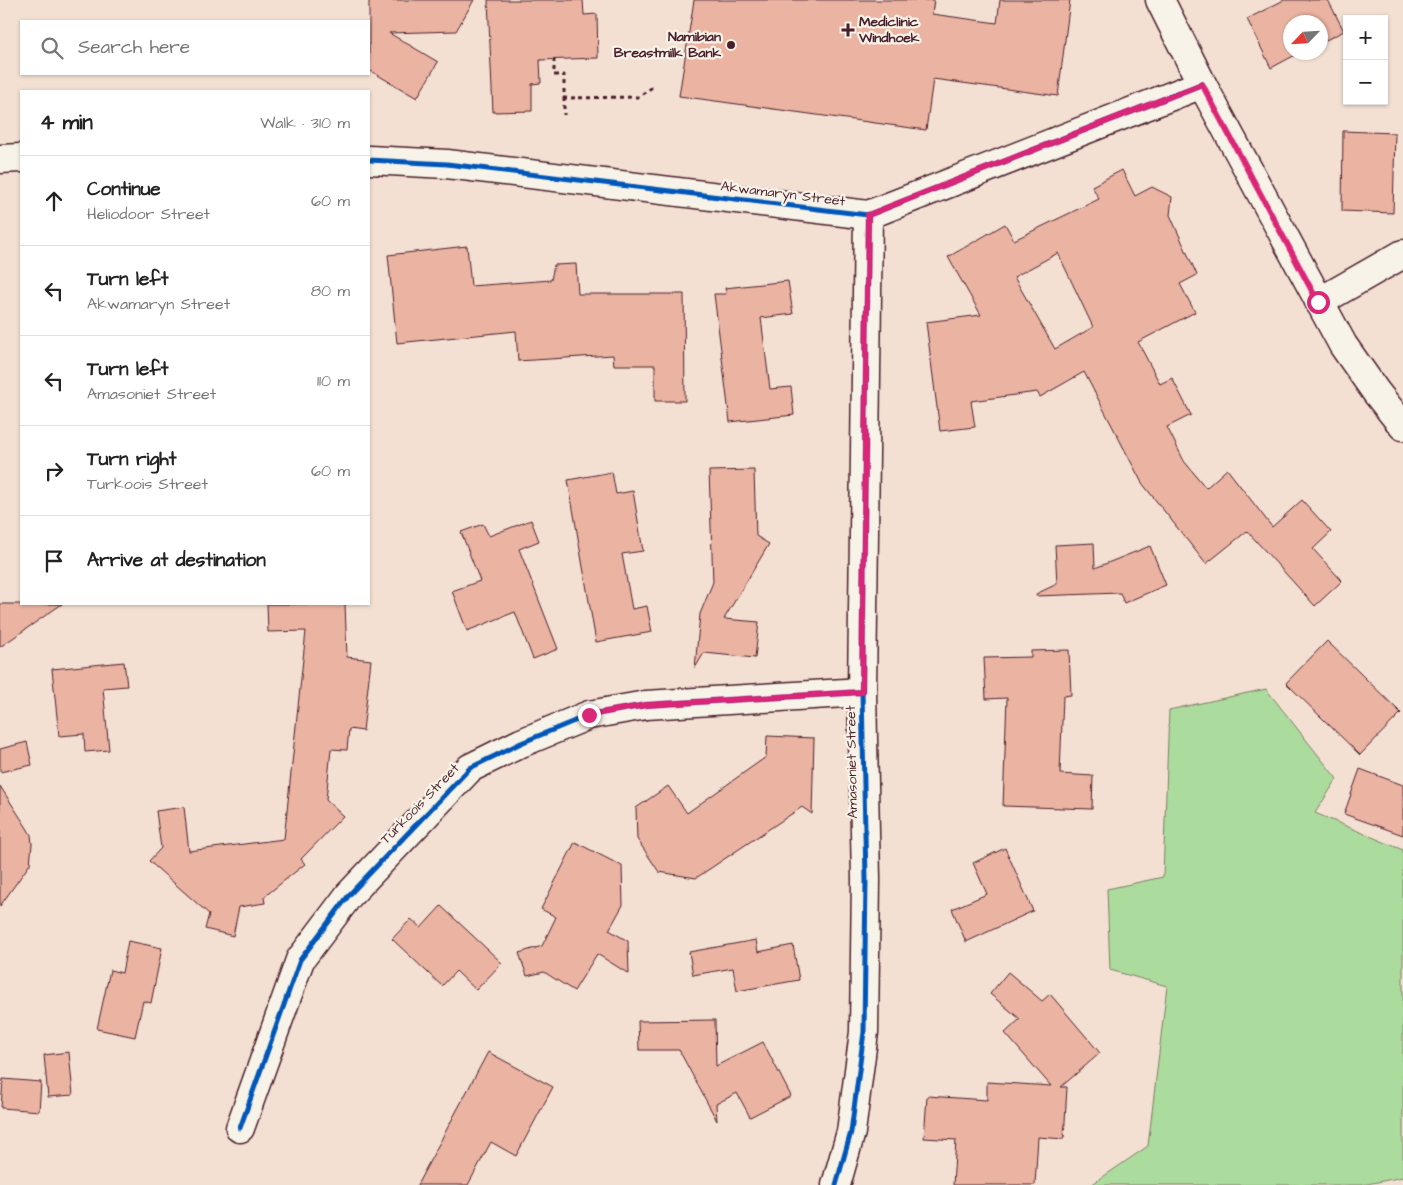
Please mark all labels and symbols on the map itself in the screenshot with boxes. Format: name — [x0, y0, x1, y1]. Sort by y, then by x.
place label: Mediclinic Windhoek — [858, 12, 920, 48]
north arrow — [1283, 15, 1328, 60]
marker: Mediclinic Windhoek — [841, 23, 855, 37]
place label: Namibian Breastmilk Bank — [614, 27, 721, 63]
marker: Namibian Breastmilk Bank — [725, 39, 737, 51]
street label: Akwamaryn Street — [720, 176, 847, 212]
route start — [1307, 291, 1330, 314]
route end — [578, 704, 601, 727]
street label: Amasoniet Street — [841, 705, 863, 819]
street label: Turkoois Street — [376, 759, 464, 849]

